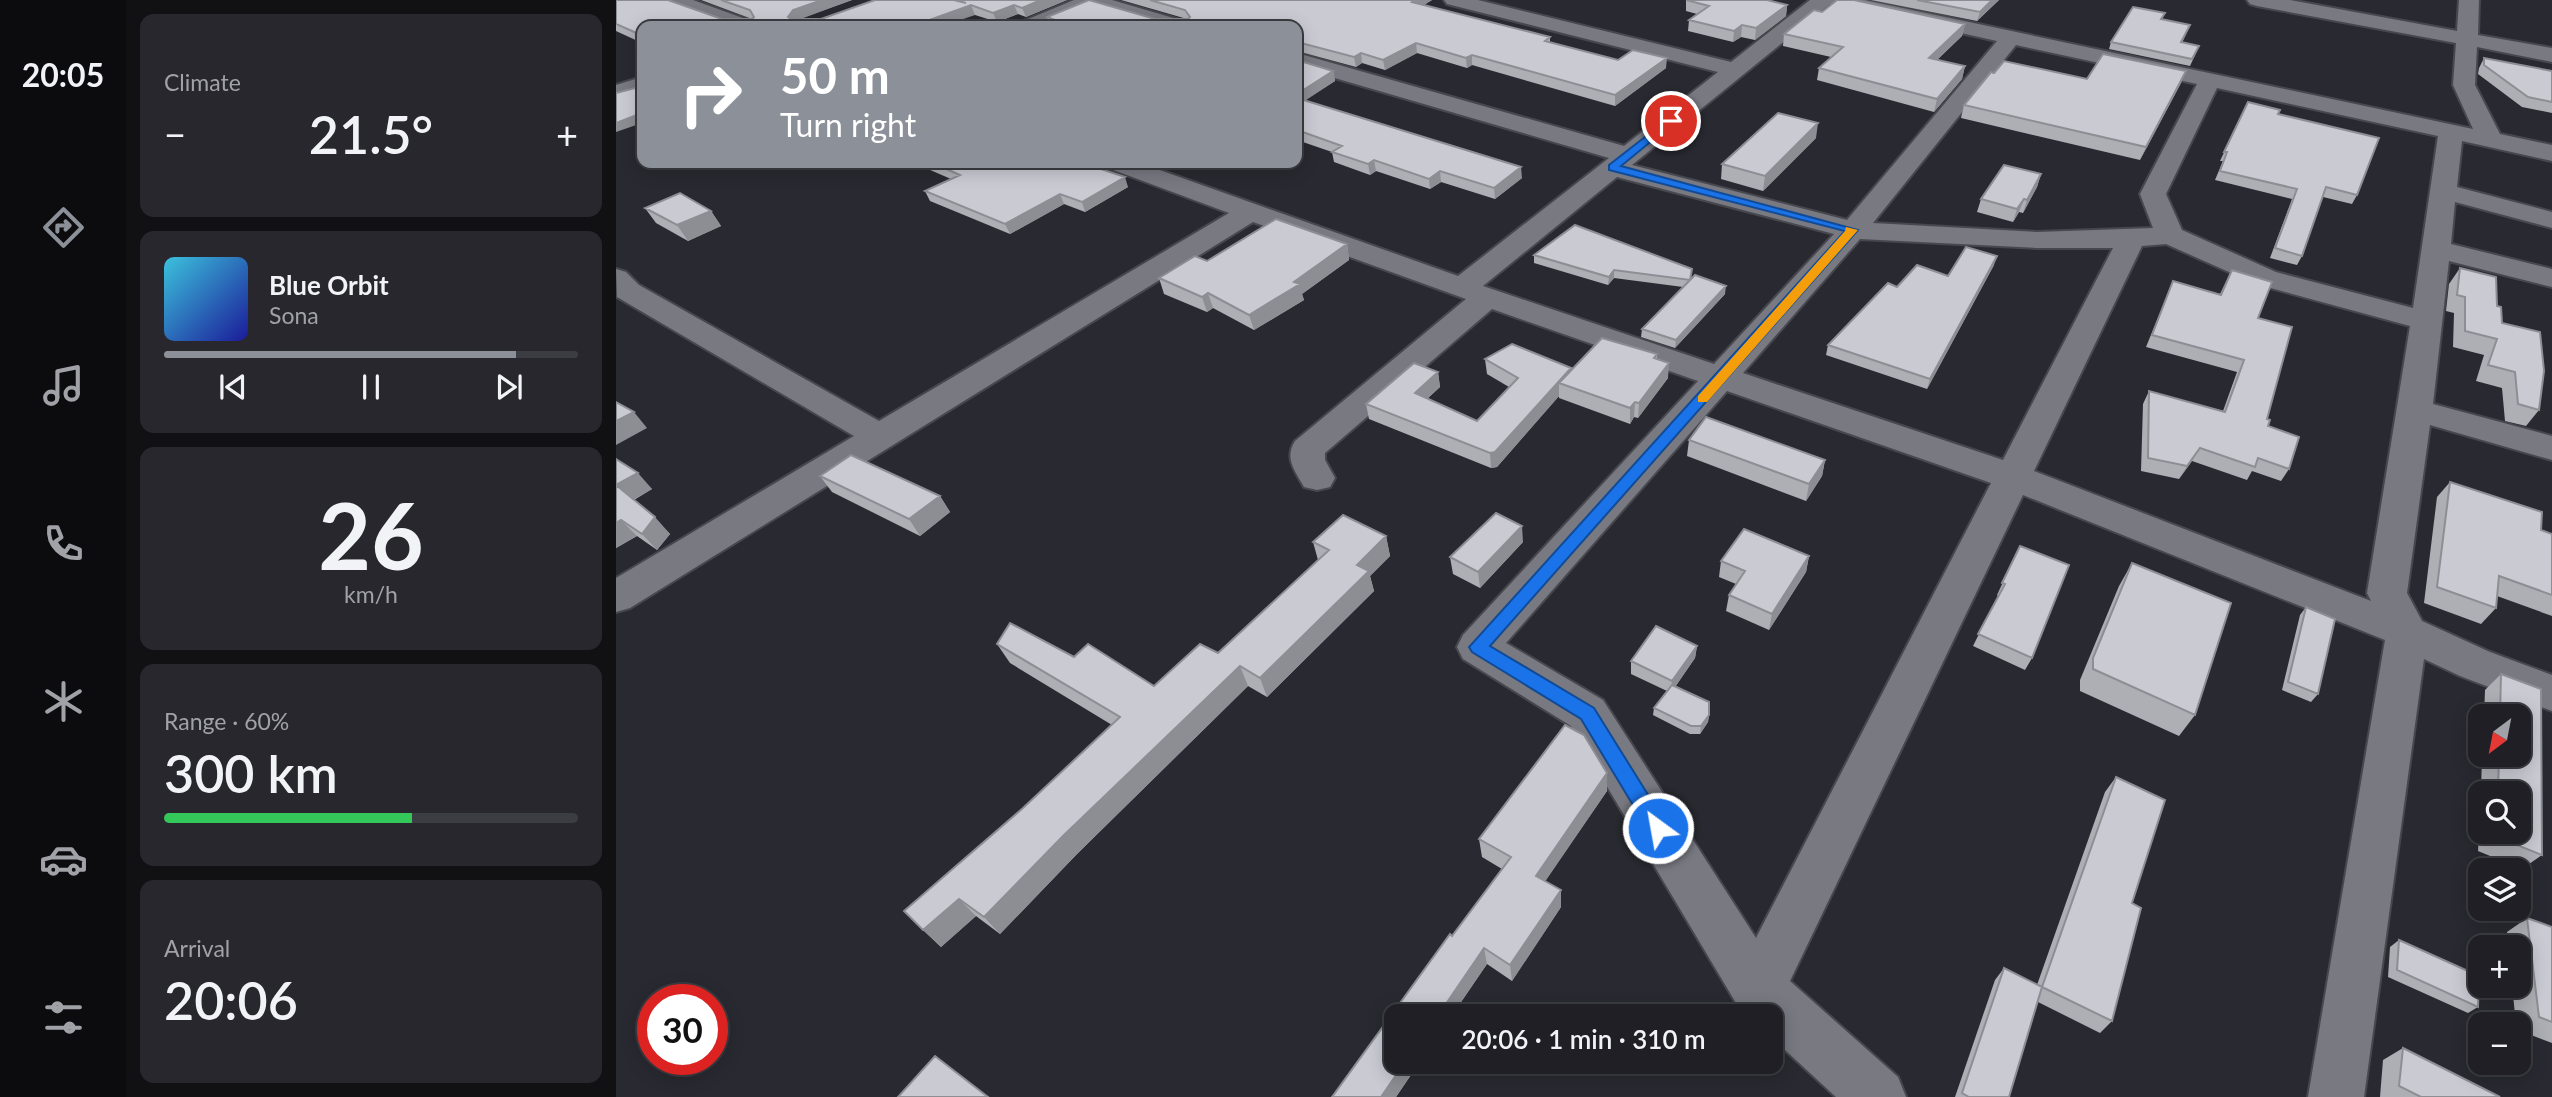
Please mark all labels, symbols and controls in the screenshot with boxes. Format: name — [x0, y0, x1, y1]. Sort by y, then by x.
text: 50 m — [780, 46, 890, 104]
icon: right — [665, 49, 756, 140]
text: 20:05 — [22, 55, 104, 94]
text: Climate — [164, 68, 241, 96]
pin — [1641, 91, 1701, 151]
icon: arrive — [1652, 102, 1690, 140]
text: 21.5° — [309, 103, 433, 165]
text: Turn right — [780, 105, 916, 144]
text: − — [164, 111, 186, 157]
text: + — [556, 111, 578, 157]
icon: directions — [39, 203, 88, 252]
text: Blue Orbit — [269, 269, 389, 301]
text: Sona — [269, 301, 319, 329]
icon: music — [39, 361, 88, 410]
icon: previous — [214, 368, 252, 406]
icon: pause — [352, 368, 390, 406]
icon: next — [490, 368, 528, 406]
text: 26 — [318, 480, 424, 589]
icon: phone — [39, 519, 88, 568]
text: km/h — [344, 580, 398, 608]
icon: climate — [39, 677, 88, 726]
north arrow — [2468, 704, 2530, 766]
map controls — [2468, 704, 2531, 1075]
text: Range · 60% — [164, 707, 289, 735]
text: 300 km — [164, 742, 338, 804]
button: search — [2468, 781, 2531, 844]
position arrow — [1621, 791, 1695, 865]
icon: car — [39, 835, 88, 884]
button: layers — [2468, 858, 2531, 921]
text: Arrival — [164, 934, 230, 962]
button: + — [2468, 935, 2531, 998]
text: 20:06 — [164, 969, 298, 1031]
speed limit sign: 30 — [637, 984, 728, 1075]
icon: filters — [39, 993, 88, 1042]
button: − — [2468, 1012, 2531, 1075]
text: 20:06 · 1 min · 310 m — [1461, 1023, 1706, 1055]

